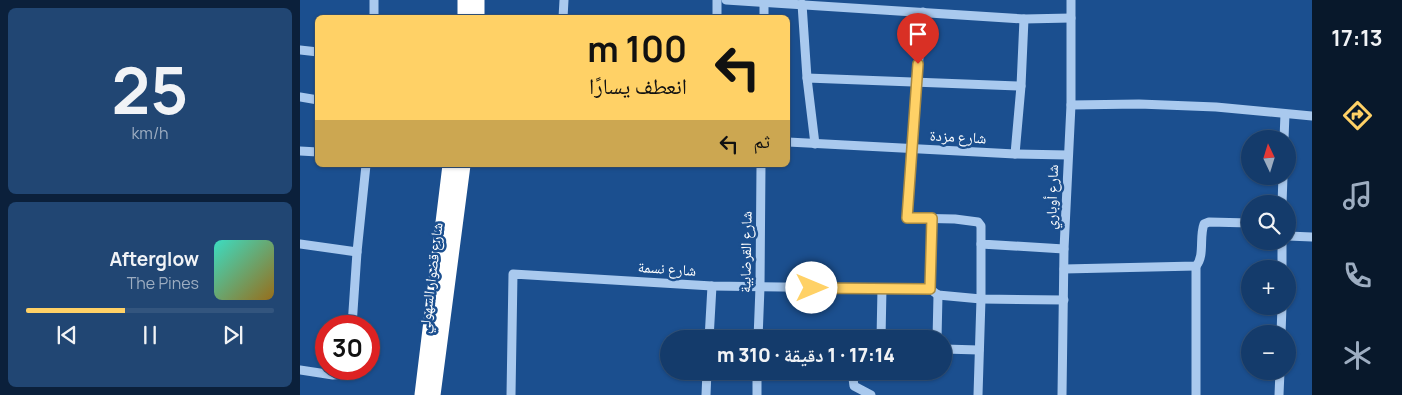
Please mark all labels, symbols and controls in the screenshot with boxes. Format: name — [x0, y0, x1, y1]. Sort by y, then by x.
pin — [897, 13, 939, 64]
icon: arrive — [904, 20, 932, 48]
text: 17:13 — [1331, 23, 1383, 53]
text: 100 m — [587, 25, 687, 73]
icon: left — [705, 35, 770, 100]
text: 25 — [112, 45, 188, 134]
text: انعطف يسارًا — [589, 71, 687, 101]
icon: directions — [1340, 98, 1375, 133]
text: km/h — [131, 122, 169, 144]
street label: شارع مزدة — [929, 125, 987, 148]
text: ثم — [753, 128, 770, 154]
icon: left — [715, 130, 743, 158]
north arrow — [1241, 130, 1296, 185]
map controls — [1241, 130, 1296, 380]
street label: شارع أوباري — [1040, 164, 1065, 230]
icon: music — [1340, 178, 1375, 213]
button: search — [1241, 195, 1296, 250]
street label: شارع القرضابية — [734, 211, 757, 293]
street label: شارع قضوار السهولي — [413, 221, 450, 335]
text: Afterglow — [110, 246, 199, 272]
street label: شارع نسمة — [637, 256, 697, 281]
icon: phone — [1340, 258, 1375, 293]
button: + — [1241, 260, 1296, 315]
position arrow — [785, 261, 837, 313]
text: The Pines — [127, 272, 199, 294]
speed limit sign: 30 — [315, 315, 380, 380]
icon: previous — [53, 321, 81, 349]
icon: pause — [136, 321, 164, 349]
icon: next — [219, 321, 247, 349]
button: − — [1241, 325, 1296, 380]
icon: climate — [1340, 338, 1375, 373]
text: 17:14 · 1 دقيقة · 310 m — [717, 342, 895, 368]

